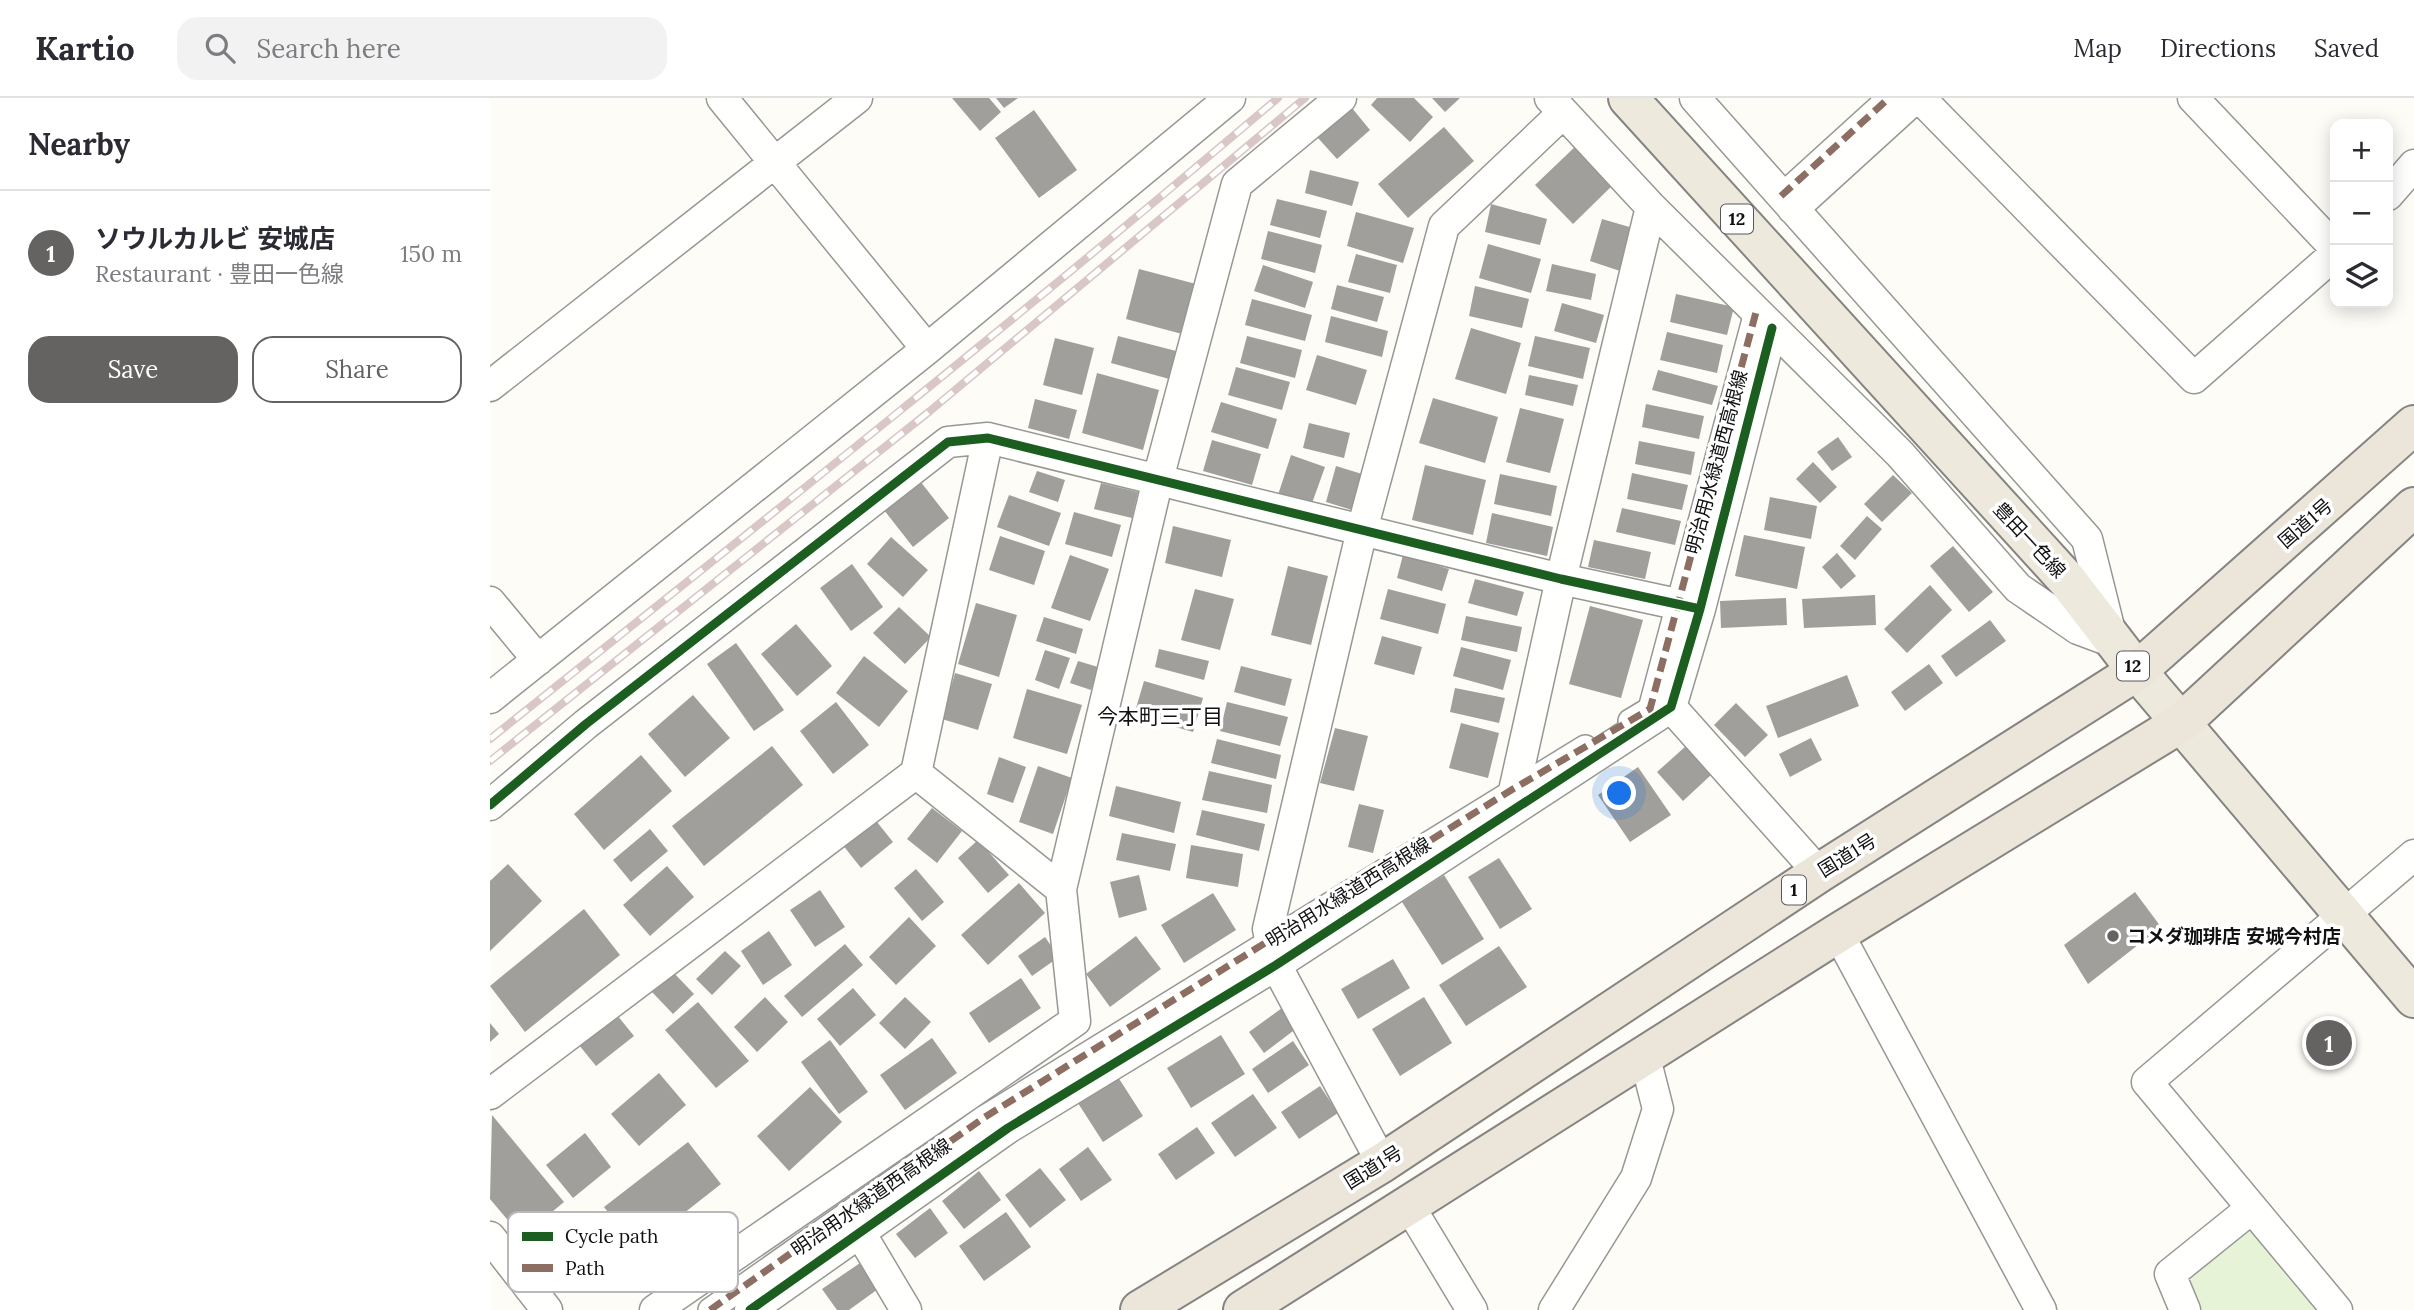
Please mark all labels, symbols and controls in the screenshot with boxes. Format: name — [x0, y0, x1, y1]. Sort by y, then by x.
search box — [177, 17, 667, 80]
text: Kartio — [35, 27, 135, 69]
icon: search — [201, 29, 239, 67]
text: Search here — [257, 32, 401, 65]
text: Map — [2073, 33, 2122, 64]
text: Directions — [2160, 33, 2276, 64]
text: Saved — [2314, 33, 2379, 64]
map controls — [2330, 119, 2393, 308]
button: + — [2330, 119, 2393, 182]
text: Nearby — [28, 125, 130, 163]
button: − — [2330, 182, 2393, 245]
road number: 12 — [1721, 204, 1753, 234]
text: ソウルカルビ 安城店 — [95, 222, 335, 255]
text: 1 — [46, 239, 56, 268]
text: 150 m — [400, 239, 462, 268]
button: layers — [2330, 245, 2393, 308]
text: Restaurant · 豊田一色線 — [95, 259, 344, 288]
button: Save — [28, 336, 238, 403]
button: Share — [252, 336, 462, 403]
street label: 明治用水緑道西高根線 — [1680, 367, 1752, 557]
street label: 国道1号 — [2273, 493, 2337, 553]
street label: 豊田一色線 — [1989, 497, 2071, 583]
road number: 12 — [2117, 652, 2149, 680]
district label: 今本町三丁目 — [1097, 703, 1223, 730]
your location — [1602, 776, 1636, 810]
street label: 国道1号 — [1814, 828, 1880, 882]
street label: 明治用水緑道西高根線 — [1261, 831, 1435, 953]
road number: 1 — [1782, 876, 1806, 904]
place label: コメダ珈琲店 安城今村店 — [2127, 924, 2341, 948]
marker: コメダ珈琲店 安城今村店 — [2105, 928, 2121, 944]
pin: 1 — [2306, 1017, 2352, 1069]
street label: 明治用水緑道西高根線 — [786, 1133, 956, 1261]
street label: 国道1号 — [1340, 1140, 1406, 1194]
legend — [508, 1212, 738, 1292]
text: Cycle path — [565, 1224, 658, 1248]
text: Path — [565, 1256, 605, 1280]

